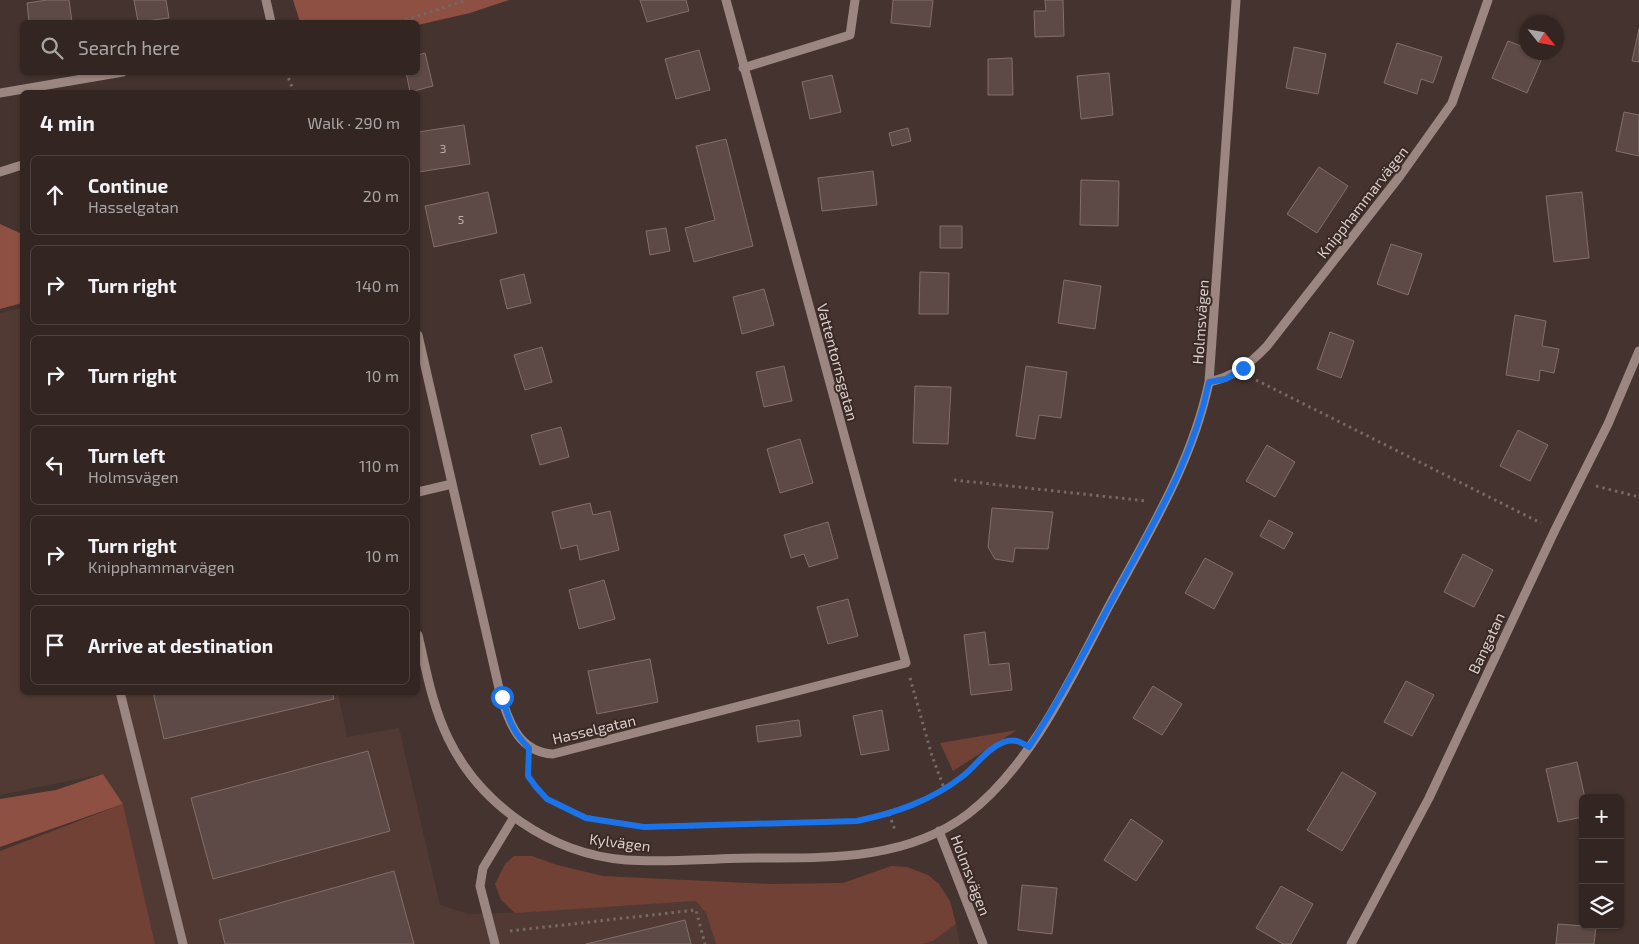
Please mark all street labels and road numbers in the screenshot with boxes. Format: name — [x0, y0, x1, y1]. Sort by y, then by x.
street label: Knipphammarvägen — [1313, 142, 1411, 262]
street label: Holmsvägen — [1188, 279, 1212, 365]
street label: Vattentornsgatan — [814, 301, 862, 423]
street label: Bangatan — [1464, 610, 1508, 676]
street label: Hasselgatan — [550, 711, 638, 747]
street label: Kylvägen — [588, 829, 652, 855]
street label: Holmsvägen — [947, 832, 995, 918]

